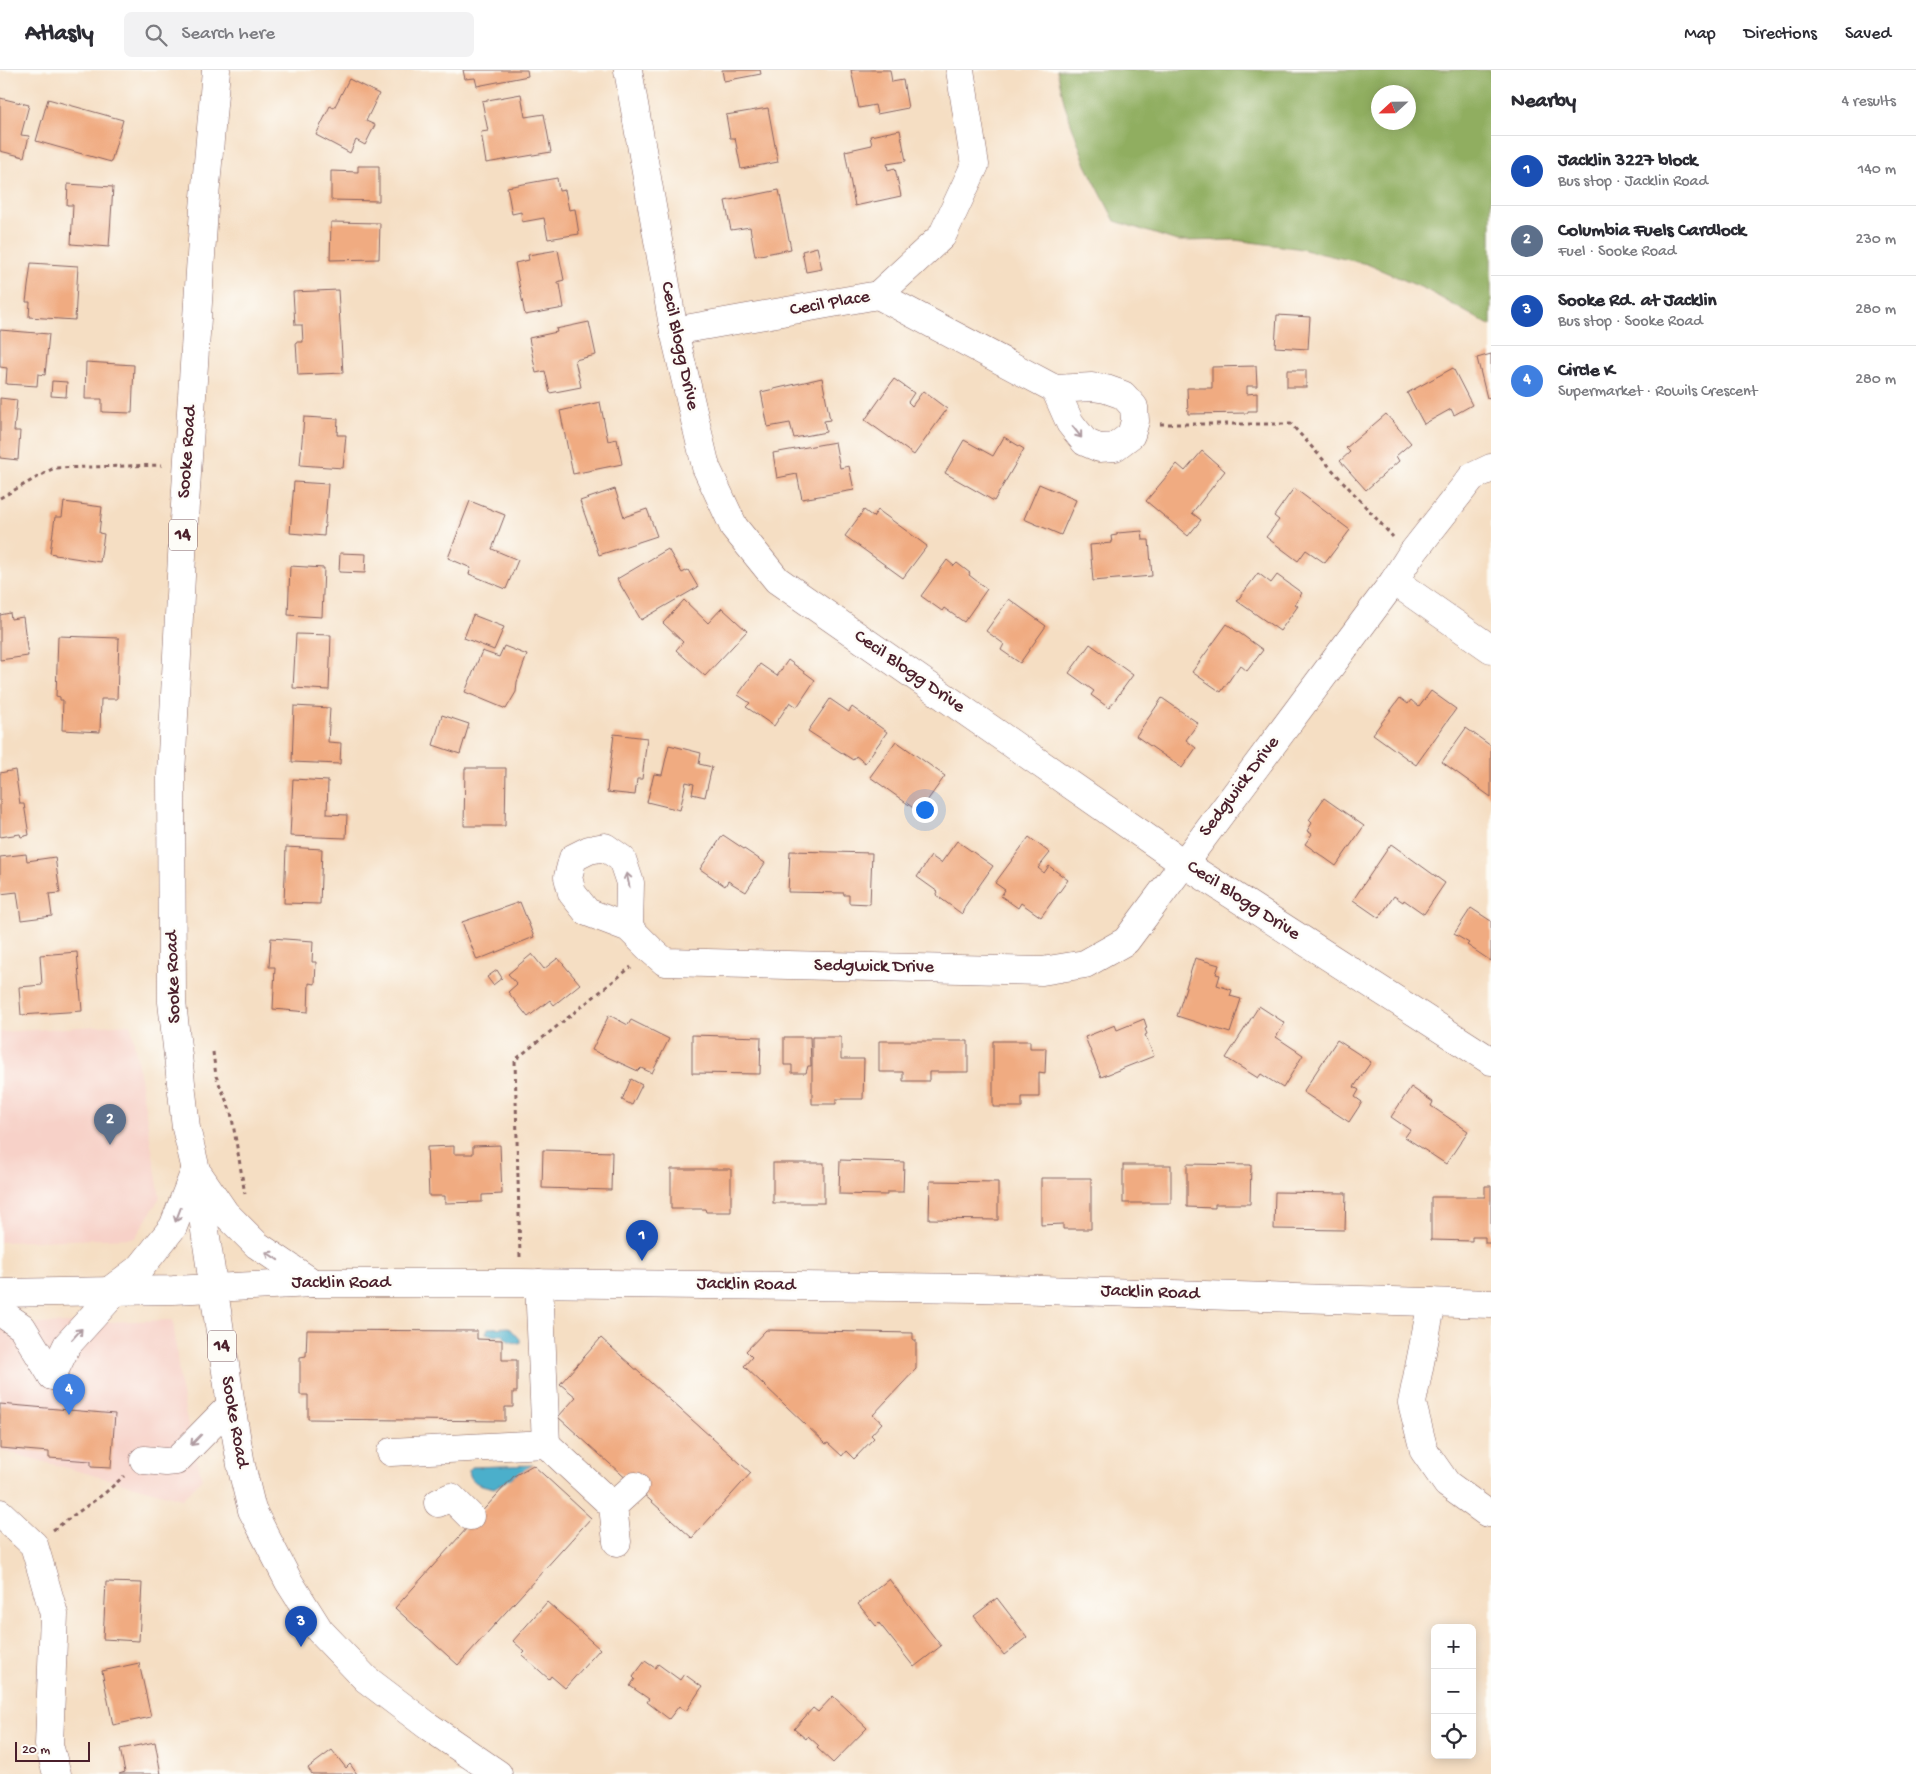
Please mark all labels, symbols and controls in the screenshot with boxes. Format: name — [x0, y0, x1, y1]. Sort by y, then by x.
search box — [124, 12, 474, 57]
text: Atlasly — [25, 20, 94, 49]
icon: search — [142, 21, 170, 49]
text: Search here — [182, 23, 275, 46]
text: Map — [1684, 24, 1716, 45]
text: Directions — [1744, 24, 1817, 45]
text: Saved — [1845, 24, 1891, 45]
north arrow — [1371, 85, 1416, 130]
text: Nearby — [1511, 90, 1576, 115]
text: 4 results — [1841, 93, 1896, 112]
text: Jacklin 3227 block — [1558, 150, 1697, 173]
text: 1 — [1524, 161, 1530, 180]
text: 140 m — [1858, 161, 1896, 180]
text: Bus stop · Jacklin Road — [1558, 173, 1708, 192]
text: Columbia Fuels Cardlock — [1558, 220, 1746, 243]
text: 2 — [1523, 231, 1531, 250]
text: 230 m — [1856, 231, 1896, 250]
text: Fuel · Sooke Road — [1558, 243, 1676, 262]
street label: Cecil Blogg Drive — [654, 280, 704, 412]
street label: Cecil Place — [788, 286, 872, 322]
text: Sooke Rd. at Jacklin — [1558, 290, 1717, 313]
text: 3 — [1523, 301, 1531, 320]
text: 280 m — [1855, 301, 1896, 320]
text: Bus stop · Sooke Road — [1558, 313, 1703, 332]
text: Circle K — [1558, 360, 1615, 383]
text: 4 — [1523, 371, 1531, 390]
text: 280 m — [1855, 371, 1896, 390]
text: Supermarket · Rowils Crescent — [1558, 383, 1757, 402]
street label: Sooke Road — [173, 403, 203, 499]
one-way arrow — [1072, 425, 1082, 439]
road number: 14 — [169, 520, 197, 550]
street label: Cecil Blogg Drive — [849, 625, 969, 719]
street label: Sedgwick Drive — [1195, 732, 1285, 842]
your location — [912, 797, 938, 823]
street label: Cecil Blogg Drive — [1182, 856, 1304, 946]
one-way arrow — [623, 872, 632, 888]
street label: Sooke Road — [161, 928, 187, 1024]
street label: Sedgwick Drive — [814, 954, 935, 980]
pin: 2 — [94, 1104, 126, 1145]
one-way arrow — [173, 1207, 182, 1222]
pin: 1 — [626, 1220, 658, 1261]
one-way arrow — [266, 1251, 280, 1261]
street label: Jacklin Road — [292, 1272, 392, 1295]
street label: Jacklin Road — [696, 1273, 797, 1297]
street label: Jacklin Road — [1100, 1280, 1202, 1306]
one-way arrow — [71, 1328, 83, 1341]
road number: 14 — [208, 1330, 236, 1362]
pin: 4 — [53, 1374, 85, 1415]
street label: Sooke Road — [215, 1374, 254, 1472]
one-way arrow — [190, 1434, 203, 1446]
pin: 3 — [285, 1606, 317, 1647]
map controls — [1431, 1624, 1476, 1759]
button: + — [1431, 1624, 1476, 1669]
button: − — [1431, 1669, 1476, 1714]
button: locate — [1431, 1714, 1476, 1759]
scale bar — [15, 1739, 90, 1762]
text: 20 m — [22, 1742, 50, 1759]

